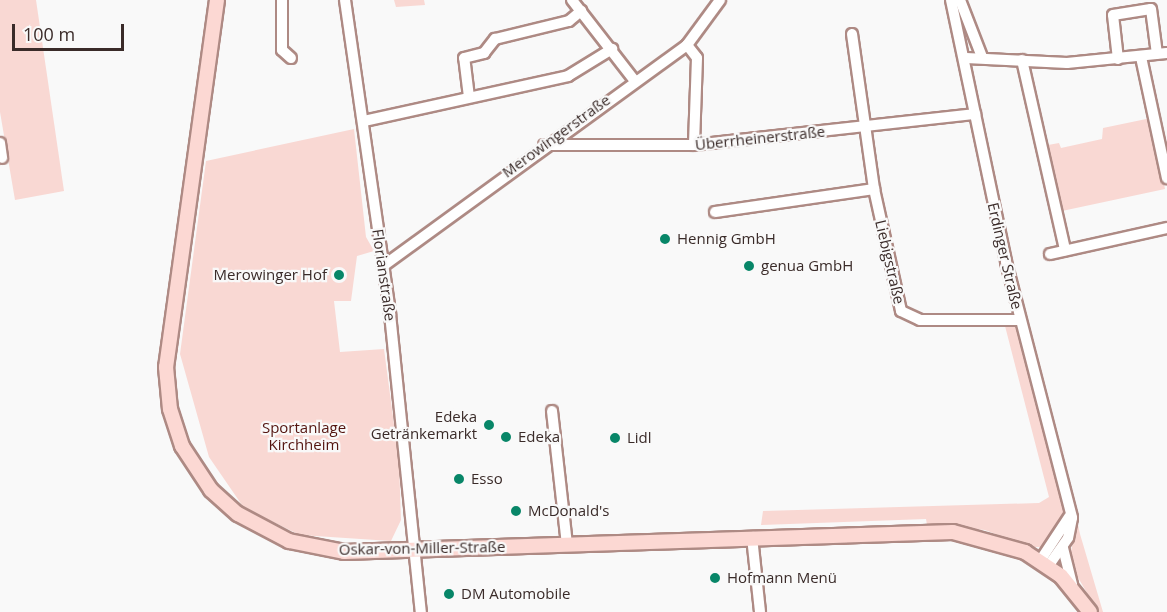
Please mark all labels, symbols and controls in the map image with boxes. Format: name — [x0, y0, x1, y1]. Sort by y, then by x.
scale bar — [15, 12, 128, 50]
text: 100 m — [23, 22, 75, 46]
street label: Merowingerstraße — [498, 91, 614, 181]
street label: Überrheinerstraße — [694, 122, 826, 154]
street label: Erdinger Straße — [984, 201, 1026, 311]
street label: Liebigstraße — [872, 218, 908, 306]
street label: Florianstraße — [369, 228, 399, 322]
place label: Hennig GmbH — [677, 230, 776, 248]
marker: Hennig GmbH — [658, 232, 672, 246]
place label: genua GmbH — [761, 257, 853, 275]
marker: genua GmbH — [742, 259, 756, 273]
place label: Merowinger Hof — [214, 266, 327, 284]
marker: Merowinger Hof — [332, 268, 346, 282]
place label: Edeka Getränkemarkt — [371, 407, 477, 442]
park label: Sportanlage Kirchheim — [262, 418, 346, 453]
marker: Edeka Getränkemarkt — [482, 418, 496, 432]
place label: Edeka — [518, 428, 560, 446]
place label: Lidl — [627, 429, 652, 447]
marker: Edeka — [499, 430, 513, 444]
marker: Lidl — [608, 431, 622, 445]
place label: Esso — [471, 470, 503, 488]
marker: Esso — [452, 472, 466, 486]
place label: McDonald's — [528, 502, 610, 520]
marker: McDonald's — [509, 504, 523, 518]
street label: Oskar-von-Miller-Straße — [339, 538, 505, 558]
place label: Hofmann Menü — [727, 569, 837, 587]
marker: Hofmann Menü — [708, 571, 722, 585]
place label: DM Automobile — [461, 585, 570, 603]
marker: DM Automobile — [442, 587, 456, 601]

